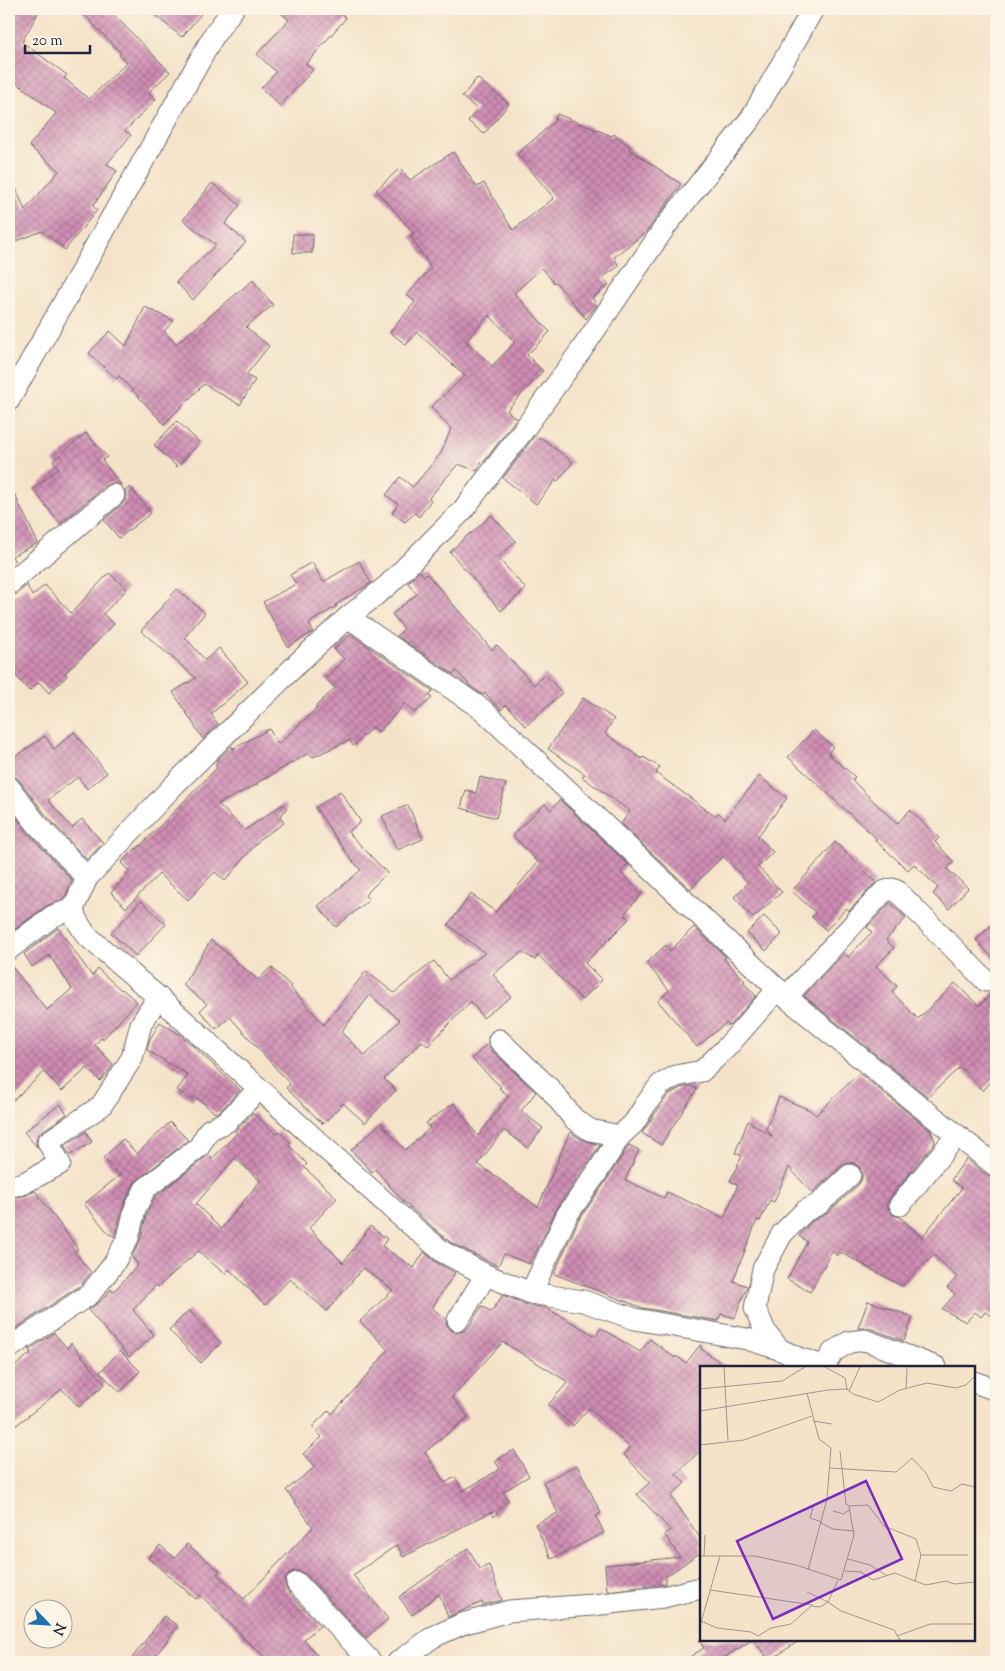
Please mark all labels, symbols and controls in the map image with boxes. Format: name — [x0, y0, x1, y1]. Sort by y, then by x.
scale bar — [25, 22, 90, 54]
text: 20 m — [32, 31, 63, 52]
inset map — [700, 1366, 975, 1641]
north arrow — [22, 1598, 72, 1648]
text: N — [47, 1619, 69, 1638]

